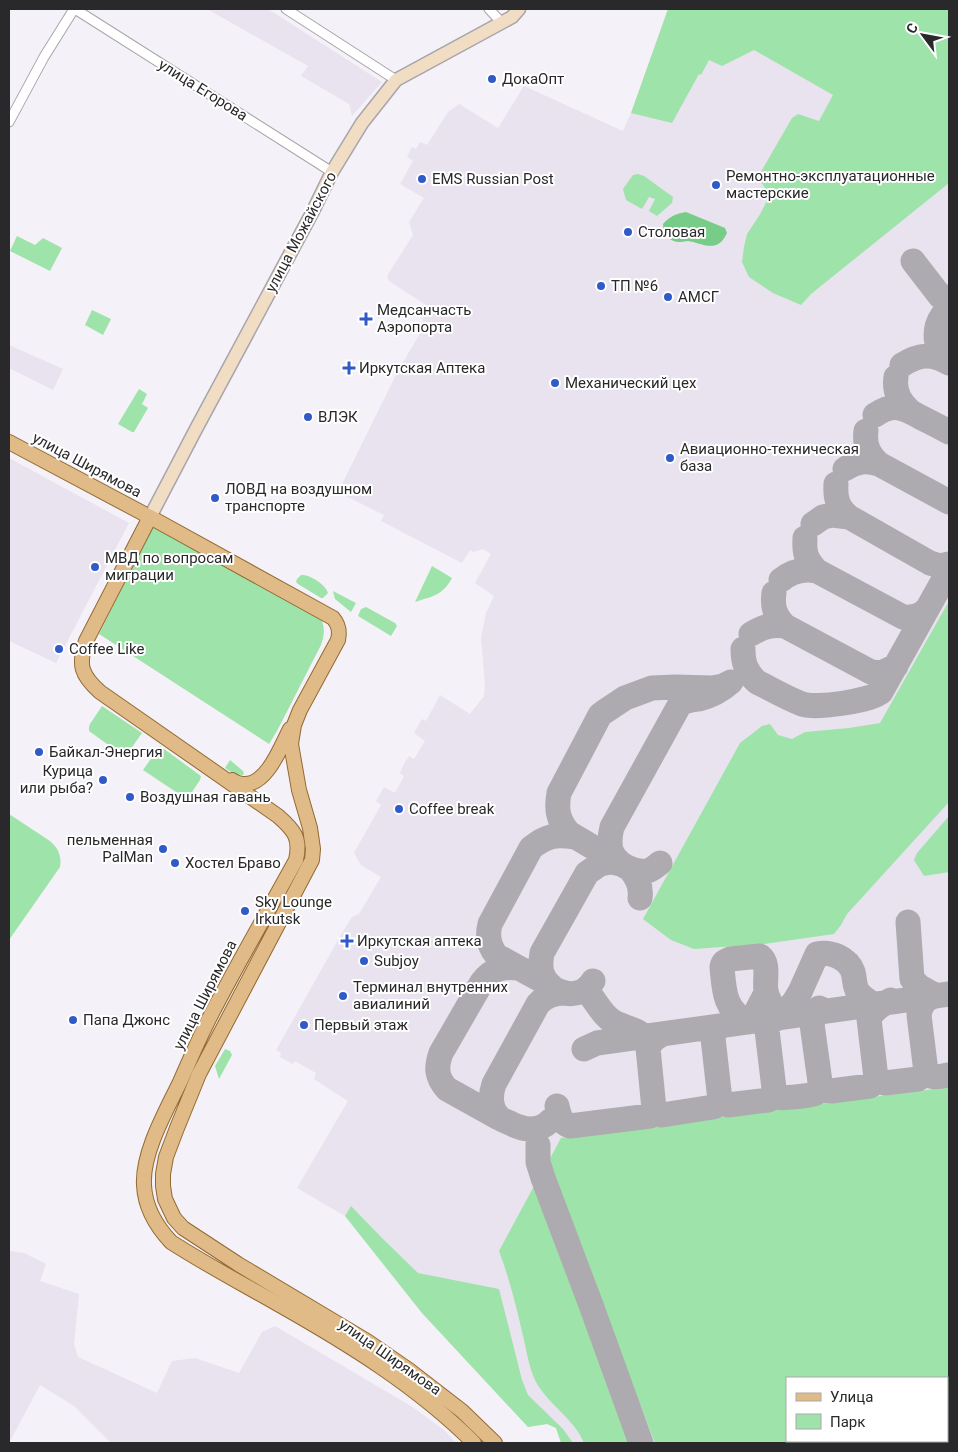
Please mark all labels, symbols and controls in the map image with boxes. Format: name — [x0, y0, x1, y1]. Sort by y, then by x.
north arrow — [898, 10, 948, 60]
text: С — [903, 20, 921, 36]
street label: улица Егорова — [155, 55, 251, 125]
place label: ДокаОпт — [502, 70, 564, 88]
marker: ДокаОпт — [486, 73, 498, 85]
place label: Ремонтно-эксплуатационные мастерские — [726, 167, 935, 202]
street label: улица Можайского — [262, 169, 340, 295]
place label: EMS Russian Рost — [432, 170, 554, 188]
marker: EMS Russian Рost — [416, 173, 428, 185]
marker: Ремонтно-эксплуатационные мастерские — [710, 179, 722, 191]
place label: Столовая — [638, 223, 705, 241]
marker: Столовая — [622, 226, 634, 238]
place label: ТП №6 — [611, 277, 658, 295]
marker: ТП №6 — [595, 280, 607, 292]
place label: АМСГ — [678, 288, 719, 306]
marker: АМСГ — [662, 291, 674, 303]
place label: Медсанчасть Аэропорта — [377, 301, 471, 336]
marker: Медсанчасть Аэропорта — [359, 312, 373, 326]
place label: Иркутская Аптека — [359, 359, 485, 377]
marker: Иркутская Аптека — [343, 362, 355, 374]
place label: Механический цех — [565, 374, 697, 392]
marker: Механический цех — [549, 377, 561, 389]
place label: ВЛЭК — [318, 408, 358, 426]
marker: ВЛЭК — [302, 411, 314, 423]
street label: улица Ширямова — [29, 429, 145, 501]
place label: Авиационно-техническая база — [680, 440, 859, 475]
marker: Авиационно-техническая база — [664, 452, 676, 464]
place label: ЛОВД на воздушном транспорте — [225, 480, 372, 515]
marker: ЛОВД на воздушном транспорте — [209, 492, 221, 504]
place label: МВД по вопросам миграции — [105, 549, 233, 584]
marker: МВД по вопросам миграции — [89, 561, 101, 573]
place label: Coffee Like — [69, 640, 144, 658]
marker: Coffee Like — [53, 643, 65, 655]
place label: Байкал-Энергия — [49, 743, 163, 761]
marker: Байкал-Энергия — [33, 746, 45, 758]
place label: Курица или рыба? — [20, 762, 93, 797]
marker: Курица или рыба? — [97, 774, 109, 786]
place label: Воздушная гавань — [140, 788, 271, 806]
marker: Воздушная гавань — [124, 791, 136, 803]
place label: Coffee break — [409, 800, 495, 818]
marker: Coffee break — [393, 803, 405, 815]
place label: пельменная PalMan — [67, 831, 153, 866]
marker: пельменная PalMan — [157, 843, 169, 855]
place label: Хостел Браво — [185, 854, 281, 872]
marker: Хостел Браво — [169, 857, 181, 869]
place label: Sky Lounge Irkutsk — [255, 893, 332, 928]
marker: Sky Lounge Irkutsk — [239, 905, 251, 917]
place label: Иркутская аптека — [357, 932, 482, 950]
marker: Иркутская аптека — [341, 935, 353, 947]
street label: улица Ширямова — [170, 937, 240, 1053]
place label: Subjoy — [374, 952, 419, 970]
marker: Subjoy — [358, 955, 370, 967]
place label: Терминал внутренних авиалиний — [353, 978, 508, 1013]
marker: Терминал внутренних авиалиний — [337, 990, 349, 1002]
place label: Папа Джонс — [83, 1011, 170, 1029]
marker: Папа Джонс — [67, 1014, 79, 1026]
place label: Первый этаж — [314, 1016, 408, 1034]
marker: Первый этаж — [298, 1019, 310, 1031]
street label: улица Ширямова — [335, 1315, 445, 1399]
legend — [786, 1377, 948, 1442]
text: Улица — [830, 1388, 873, 1406]
text: Парк — [830, 1413, 865, 1431]

